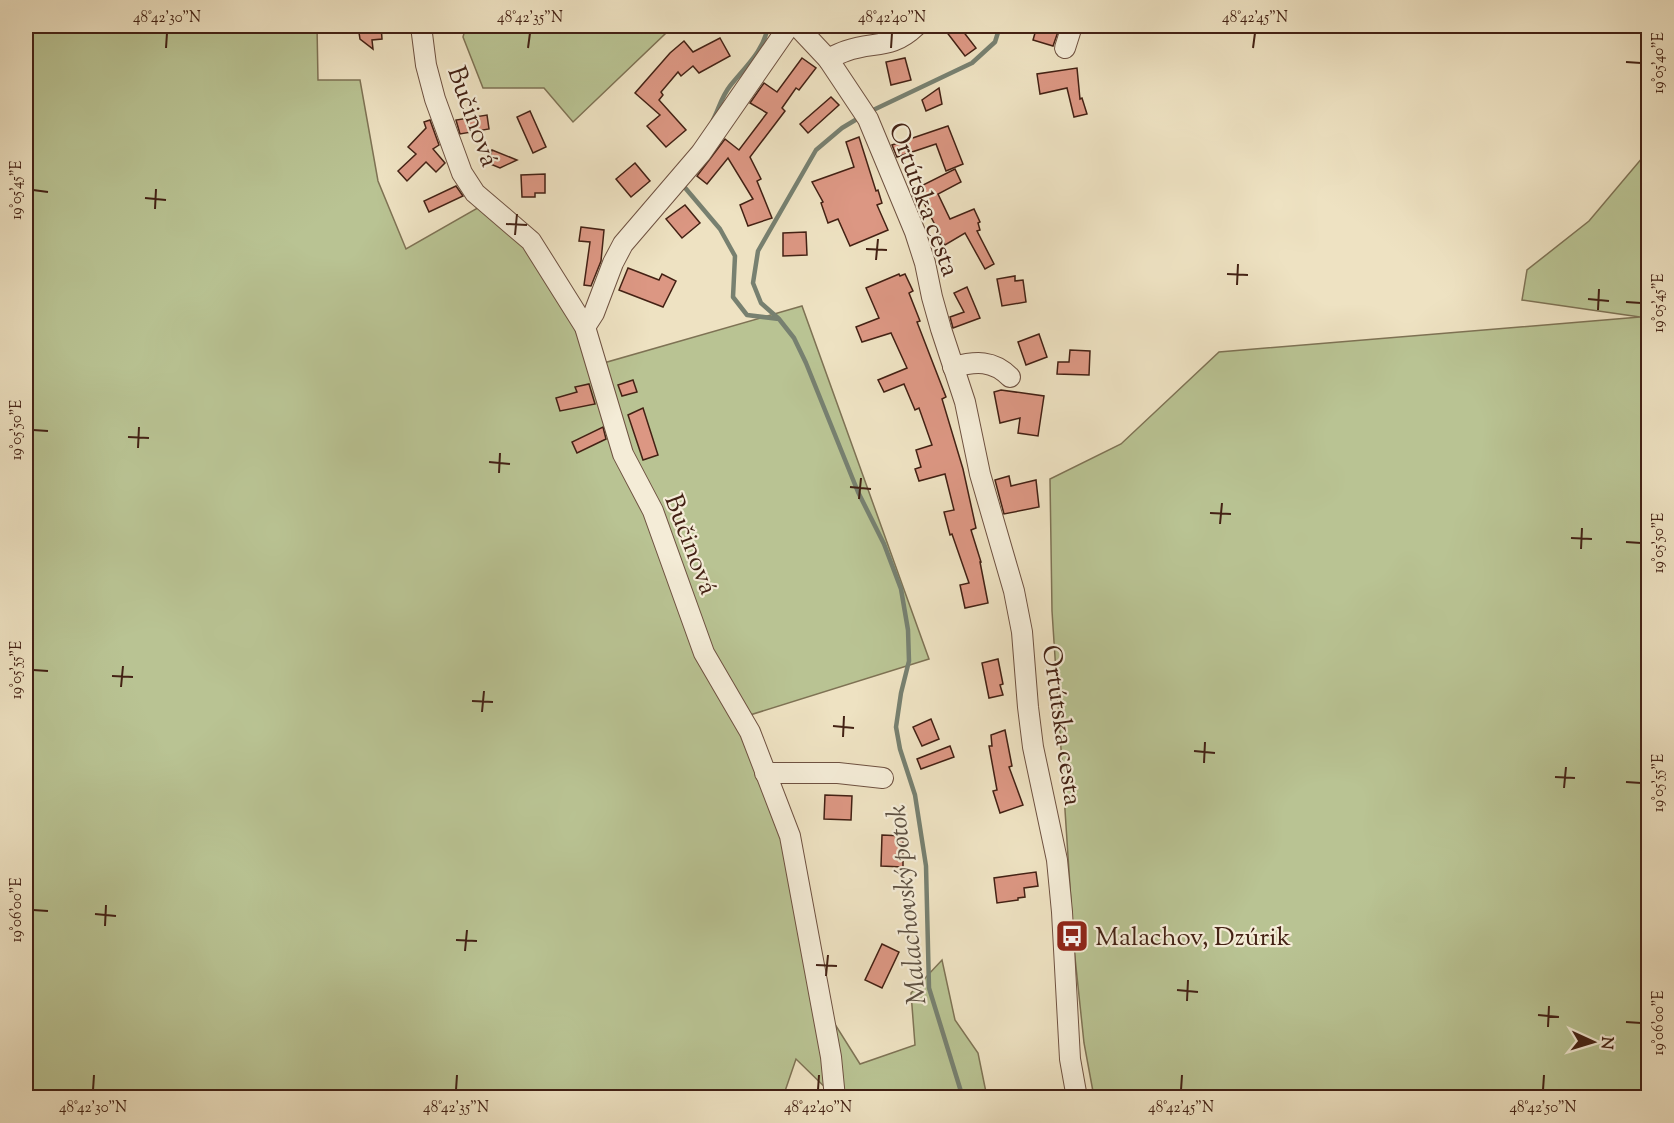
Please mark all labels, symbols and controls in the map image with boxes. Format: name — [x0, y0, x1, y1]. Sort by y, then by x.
text: 48°42'30"N — [133, 8, 201, 29]
text: 48°42'35"N — [497, 8, 563, 29]
text: 48°42'40"N — [858, 8, 926, 29]
text: 48°42'45"N — [1222, 8, 1288, 29]
text: 19°05'40"E — [1649, 32, 1670, 94]
street label: Bučinová — [436, 61, 507, 172]
street label: Ortútska cesta — [878, 118, 968, 282]
text: 19°05'45"E — [7, 160, 28, 220]
text: 19°05'45"E — [1649, 273, 1670, 333]
text: 19°05'50"E — [7, 400, 28, 460]
street label: Bučinová — [654, 489, 726, 600]
text: 19°05'50"E — [1649, 513, 1670, 573]
text: 19°05'55"E — [7, 641, 28, 699]
street label: Ortútska cesta — [1031, 643, 1090, 808]
text: 19°05'55"E — [1649, 754, 1670, 812]
water label: Malachovský potok — [879, 803, 938, 1007]
text: 19°06'00"E — [7, 878, 28, 942]
bus stop icon: Malachov, Dzúrik — [1054, 918, 1090, 954]
place label: Malachov, Dzúrik — [1095, 920, 1291, 957]
text: 19°06'00"E — [1649, 991, 1670, 1055]
north arrow — [1563, 1012, 1623, 1072]
text: N — [1594, 1036, 1617, 1050]
text: 48°42'30"N — [59, 1098, 127, 1119]
text: 48°42'35"N — [423, 1098, 489, 1119]
text: 48°42'40"N — [784, 1098, 852, 1119]
text: 48°42'45"N — [1148, 1098, 1214, 1119]
text: 48°42'50"N — [1509, 1098, 1577, 1119]

